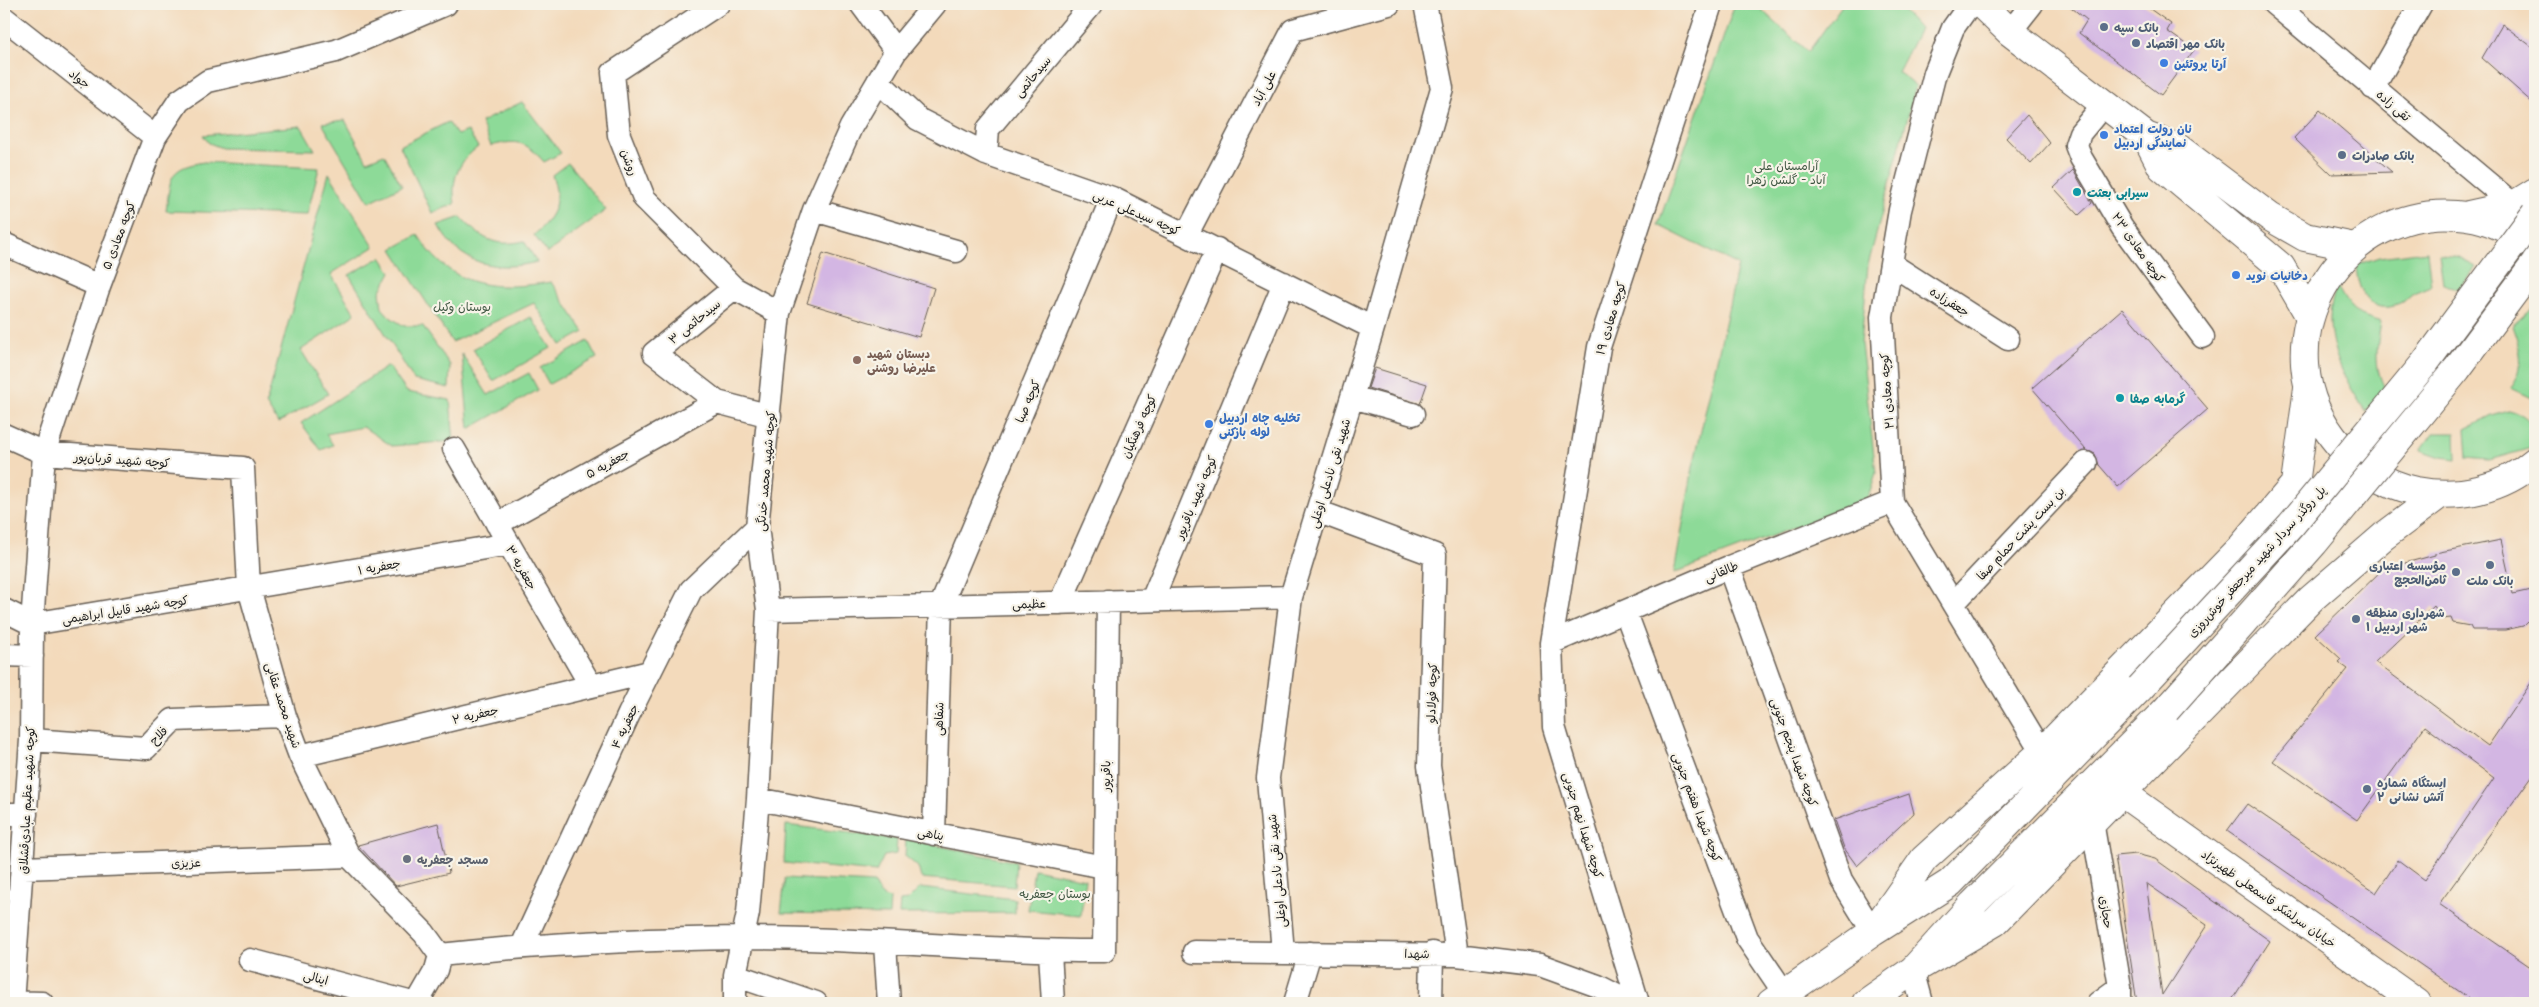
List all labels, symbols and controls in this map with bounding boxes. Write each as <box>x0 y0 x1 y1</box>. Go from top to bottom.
place label: بانک سپه <box>2114 19 2159 36</box>
marker: بانک سپه <box>2098 21 2110 33</box>
place label: بانک مهر اقتصاد <box>2146 35 2225 51</box>
marker: بانک مهر اقتصاد <box>2130 37 2142 49</box>
street label: سیدحاتمی <box>1010 52 1055 101</box>
place label: آرتا پروتئین <box>2174 55 2227 72</box>
marker: آرتا پروتئین <box>2158 57 2170 69</box>
street label: جواد <box>66 65 94 92</box>
street label: علی آباد <box>1247 67 1280 109</box>
street label: تقی زاده <box>2373 86 2415 125</box>
place label: نان رولت اعتماد نمایندگی اردبیل <box>2114 120 2192 151</box>
marker: نان رولت اعتماد نمایندگی اردبیل <box>2098 129 2110 141</box>
street label: روشن <box>617 146 642 178</box>
place label: بانک صادرات <box>2352 147 2414 163</box>
marker: بانک صادرات <box>2336 149 2348 161</box>
park label: آرامستان علی آباد - گلشن زهرا <box>1746 157 1827 188</box>
place label: سیرابی بعثت <box>2087 184 2149 201</box>
street label: کوچه سیدعلی عربی <box>1091 186 1183 239</box>
marker: سیرابی بعثت <box>2071 186 2083 198</box>
street label: کوچه معادی ۵ <box>98 198 138 272</box>
street label: کوچه معادی ۲۳ <box>2109 209 2169 285</box>
place label: دخانیات نوید <box>2246 267 2308 284</box>
marker: دخانیات نوید <box>2230 269 2242 281</box>
street label: کوچه معادی ۱۹ <box>1591 279 1629 357</box>
street label: جعفرزاده <box>1927 283 1973 320</box>
street label: سیدحاتمی ۳ <box>665 295 724 348</box>
park label: بوستان وکیل <box>433 298 491 315</box>
place label: دبستان شهید علیرضا روشنی <box>867 345 936 376</box>
street label: کوچه معادی ۲۱ <box>1875 352 1897 430</box>
marker: دبستان شهید علیرضا روشنی <box>851 354 863 366</box>
street label: کوچه صبا <box>1011 377 1044 425</box>
place label: گرمابه صفا <box>2130 390 2186 406</box>
street label: کوچه فرهنگیان <box>1117 391 1159 461</box>
marker: گرمابه صفا <box>2114 392 2126 404</box>
place label: تخلیه چاه اردبیل لوله بازکنی <box>1219 409 1301 440</box>
street label: کوچه شهید محمد خدنگی <box>752 410 779 532</box>
street label: شهید نقی نادعلی اوغلی <box>1305 416 1354 530</box>
marker: تخلیه چاه اردبیل لوله بازکنی <box>1203 418 1215 430</box>
street label: جعفریه ۵ <box>583 445 632 482</box>
street label: کوچه شهید قربان‌پور <box>72 448 171 471</box>
street label: کوچه شهید باقرپور <box>1170 453 1221 543</box>
street label: پل روگذر سردار شهید میرجعفر خوش‌روزی <box>2183 482 2329 641</box>
street label: بن بست پشت حمام صفا <box>1972 483 2069 585</box>
street label: جعفریه ۳ <box>502 542 541 593</box>
street label: جعفریه ۱ <box>356 554 402 579</box>
street label: طالقانی <box>1701 557 1741 586</box>
place label: مؤسسه اعتباری ثامن‌الحجج <box>2369 557 2448 588</box>
marker: بانک ملت <box>2484 559 2496 571</box>
marker: مؤسسه اعتباری ثامن‌الحجج <box>2450 566 2462 578</box>
place label: بانک ملت <box>2467 572 2513 588</box>
street label: کوچه شهید قابیل ابراهیمی <box>61 591 189 628</box>
street label: عظیمی <box>1012 595 1046 612</box>
place label: شهرداری منطقه ۱ شهر اردبیل <box>2366 604 2445 634</box>
marker: شهرداری منطقه ۱ شهر اردبیل <box>2350 613 2362 625</box>
street label: شهید محمد عقابی <box>262 660 305 750</box>
street label: کوچه فولادلو <box>1422 662 1440 725</box>
street label: کوچه شهدا پنجم جنوبی <box>1766 695 1822 809</box>
street label: جعفریه ۲ <box>450 701 500 728</box>
street label: جعفریه ۴ <box>607 701 642 751</box>
street label: شفاهی <box>929 702 948 736</box>
street label: فلاح <box>145 722 172 749</box>
street label: کوچه شهید عظیم عبادی‌قشلاق <box>14 726 40 874</box>
street label: کوچه شهدا هفتم جنوبی <box>1668 750 1726 865</box>
street label: باقرپور <box>1097 760 1114 793</box>
street label: کوچه شهدا نهم جنوبی <box>1558 770 1608 881</box>
place label: ایستگاه شماره ۲ آتش نشانی <box>2377 774 2446 805</box>
marker: ایستگاه شماره ۲ آتش نشانی <box>2361 783 2373 795</box>
street label: شهید نقی نادعلی اوغلی <box>1263 814 1290 928</box>
street label: پناهی <box>916 823 945 844</box>
street label: خیابان سرلشکر قاسمعلی ظهیرنژاد <box>2198 845 2339 952</box>
place label: مسجد جعفریه <box>417 851 489 867</box>
street label: عزیزی <box>171 853 201 871</box>
marker: مسجد جعفریه <box>401 853 413 865</box>
park label: بوستان جعفریه <box>1019 885 1091 902</box>
street label: حجازی <box>2096 894 2117 930</box>
street label: شهدا <box>1404 945 1430 961</box>
street label: اینالی <box>302 966 330 989</box>

